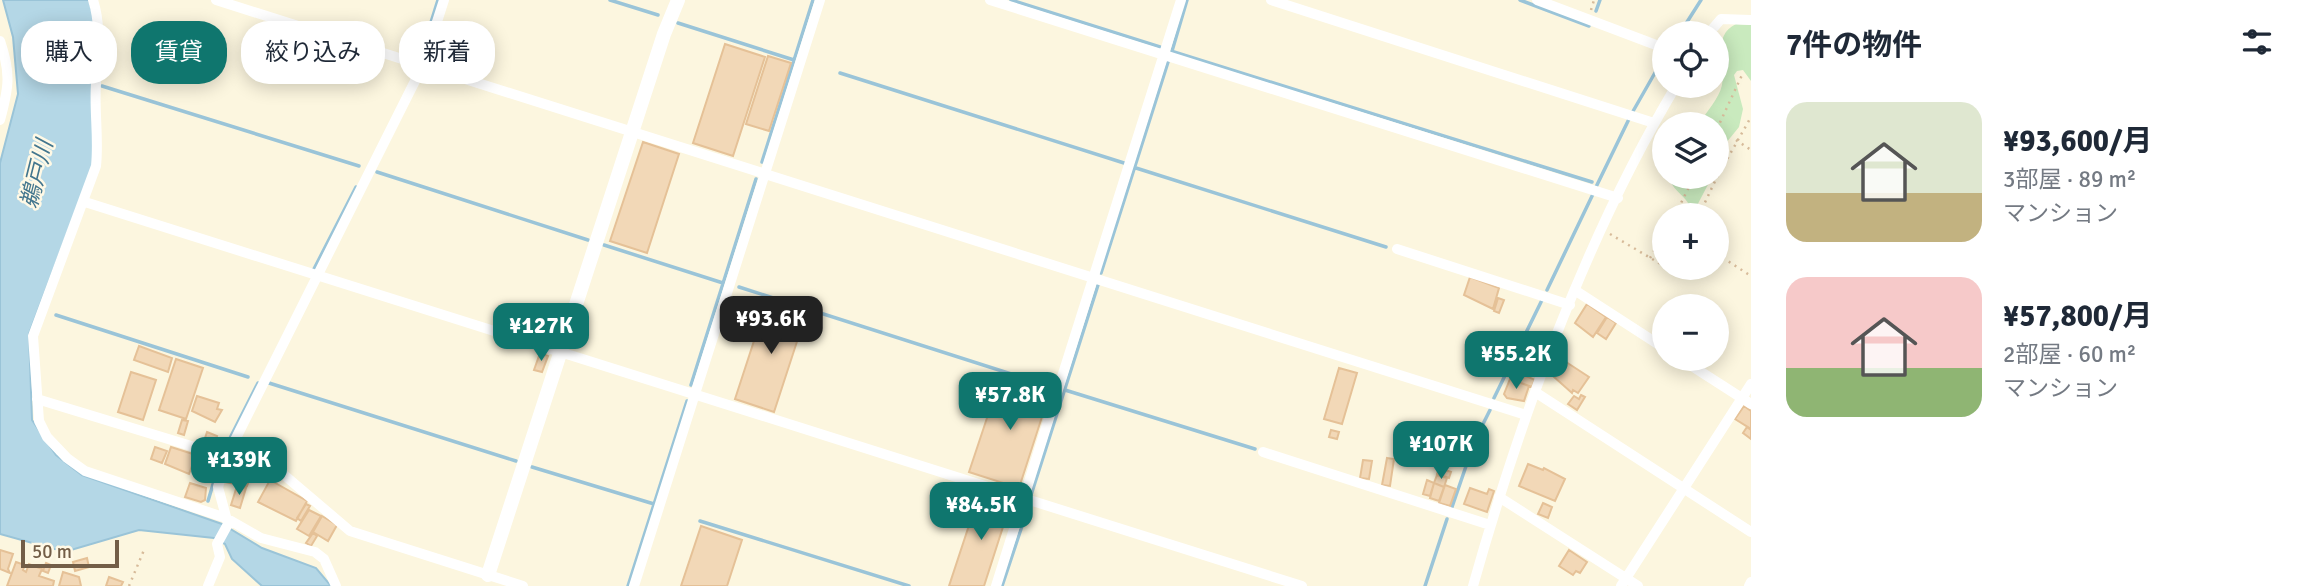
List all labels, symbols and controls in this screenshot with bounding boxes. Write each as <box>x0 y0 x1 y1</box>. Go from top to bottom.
chip: 購入 <box>21 21 117 84</box>
chip: 賃貸 <box>131 21 227 84</box>
chip: 絞り込み <box>241 21 385 84</box>
chip: 新着 <box>399 21 495 84</box>
map controls <box>1652 21 1729 371</box>
button: locate <box>1652 21 1729 98</box>
icon: filters <box>2238 23 2276 61</box>
text: 7件の物件 <box>1786 27 1922 64</box>
button: layers <box>1652 112 1729 189</box>
text: ¥93,600/月 <box>2003 123 2153 160</box>
icon: home <box>1842 130 1926 214</box>
water label: 鵜戸川 <box>15 134 60 211</box>
text: 3部屋 · 89 m² <box>2003 165 2136 194</box>
text: マンション <box>2003 199 2118 228</box>
button: + <box>1652 203 1729 280</box>
button: − <box>1652 294 1729 371</box>
pin: ¥93.6K <box>714 296 828 356</box>
text: ¥57,800/月 <box>2003 298 2153 335</box>
pin: ¥127K <box>492 304 590 363</box>
text: ¥93.6K <box>736 304 806 333</box>
icon: home <box>1842 305 1926 389</box>
text: ¥127K <box>509 311 573 340</box>
pin: ¥55.2K <box>1459 332 1573 391</box>
text: ¥55.2K <box>1481 339 1551 368</box>
text: 2部屋 · 60 m² <box>2003 340 2136 369</box>
pin: ¥57.8K <box>953 372 1067 432</box>
text: マンション <box>2003 374 2118 403</box>
text: ¥57.8K <box>975 380 1045 409</box>
pin: ¥107K <box>1392 421 1490 481</box>
text: ¥107K <box>1409 429 1473 458</box>
pin: ¥139K <box>190 438 288 497</box>
text: ¥139K <box>207 445 271 474</box>
pin: ¥84.5K <box>924 482 1038 542</box>
text: ¥84.5K <box>946 490 1016 519</box>
scale bar <box>21 537 119 569</box>
text: 50 m <box>32 540 72 564</box>

